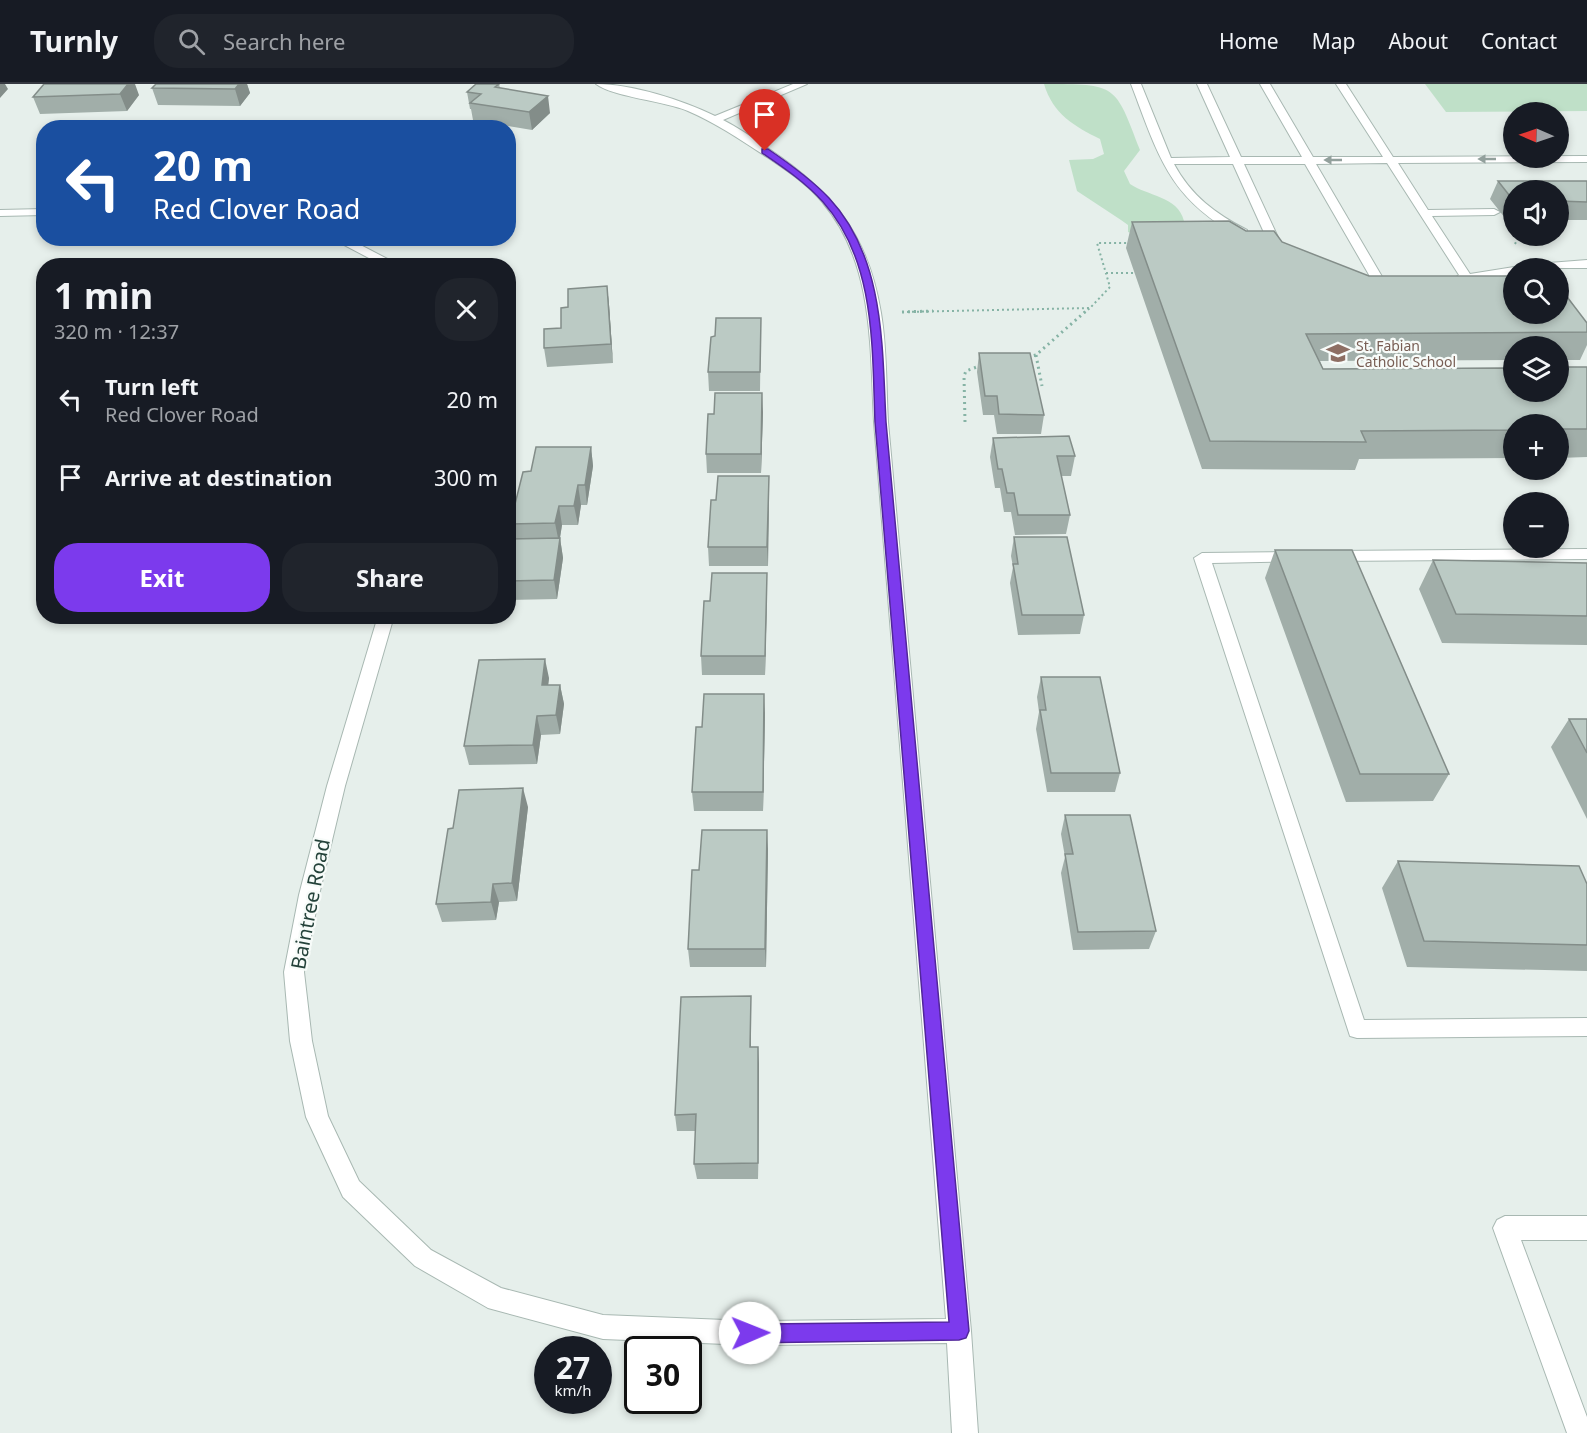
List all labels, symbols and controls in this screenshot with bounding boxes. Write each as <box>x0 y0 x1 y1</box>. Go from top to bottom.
search box <box>154 14 574 68</box>
text: Turnly <box>30 22 118 60</box>
icon: search <box>175 25 208 58</box>
text: Search here <box>223 26 345 56</box>
text: Home <box>1219 27 1279 55</box>
text: Map <box>1312 27 1355 55</box>
text: About <box>1388 27 1448 55</box>
text: Contact <box>1481 27 1557 55</box>
pin <box>739 89 790 151</box>
icon: arrive <box>748 98 781 131</box>
north arrow <box>1503 102 1569 168</box>
map controls <box>1503 102 1569 558</box>
text: 20 m <box>153 136 253 193</box>
icon: left <box>54 144 132 222</box>
one-way arrow <box>1477 154 1496 164</box>
one-way arrow <box>1324 155 1343 165</box>
button: sound <box>1503 180 1569 246</box>
text: Red Clover Road <box>153 190 360 227</box>
button: search <box>1503 258 1569 324</box>
text: 1 min <box>54 271 153 320</box>
button: close <box>435 278 498 341</box>
text: 320 m · 12:37 <box>54 318 179 345</box>
place label: St. Fabian Catholic School <box>1356 336 1456 371</box>
button: layers <box>1503 336 1569 402</box>
school or university icon: St. Fabian Catholic School <box>1325 340 1351 366</box>
text: Turn left <box>105 371 199 401</box>
icon: left <box>54 383 87 416</box>
text: 20 m <box>447 384 498 414</box>
text: Red Clover Road <box>105 401 259 428</box>
button: + <box>1503 414 1569 480</box>
icon: arrive <box>54 461 87 494</box>
text: Arrive at destination <box>105 462 332 492</box>
text: 300 m <box>434 462 498 492</box>
button: − <box>1503 492 1569 558</box>
button: Exit <box>54 543 270 612</box>
button: Share <box>282 543 498 612</box>
street label: Baintree Road <box>284 836 336 972</box>
position arrow <box>718 1301 782 1365</box>
speed limit sign: 30 <box>624 1336 702 1414</box>
text: 27 <box>556 1347 590 1388</box>
text: km/h <box>555 1380 591 1400</box>

